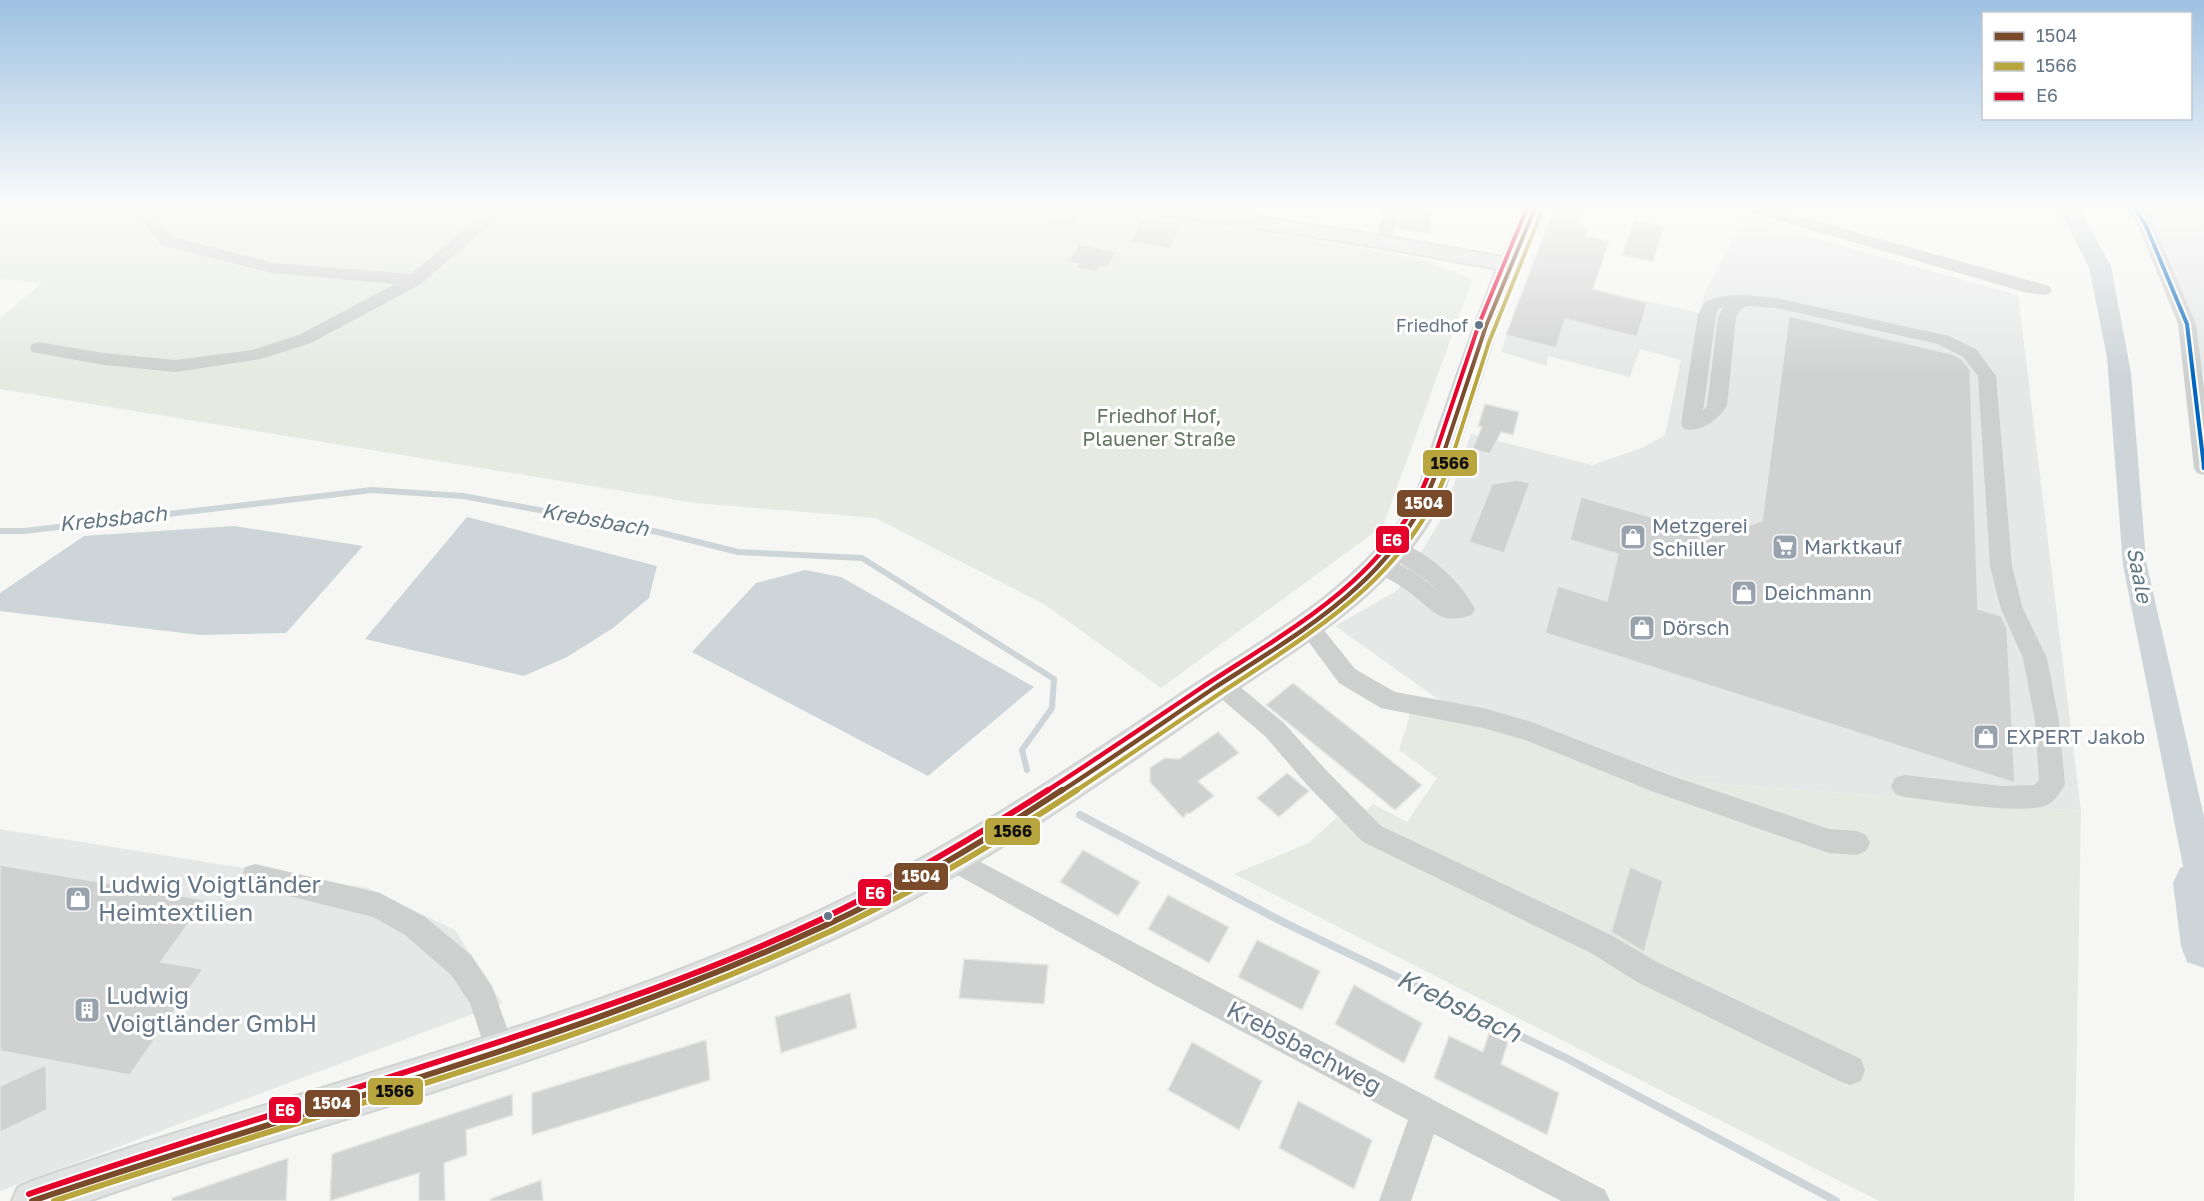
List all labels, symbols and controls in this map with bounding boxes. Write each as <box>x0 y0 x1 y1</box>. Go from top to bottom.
legend <box>1982 12 2192 120</box>
text: 1504 <box>2036 24 2077 46</box>
text: 1566 <box>2036 54 2077 76</box>
text: E6 <box>2036 84 2058 106</box>
place label: Friedhof <box>1396 314 1468 336</box>
marker: Friedhof <box>1473 319 1485 331</box>
park label: Friedhof Hof, Plauener Straße <box>1082 403 1236 450</box>
line badge: 1566 <box>1422 449 1478 477</box>
text: 1566 <box>1431 453 1469 473</box>
line badge: 1504 <box>1396 489 1453 518</box>
text: 1504 <box>1405 493 1443 513</box>
water label: Krebsbach <box>540 497 652 541</box>
water label: Krebsbach <box>58 499 169 537</box>
place label: Metzgerei Schiller <box>1652 513 1748 560</box>
shop icon: Metzgerei Schiller <box>1618 522 1648 552</box>
line badge: E6 <box>1375 525 1410 554</box>
text: E6 <box>1382 530 1402 550</box>
supermarket icon: Marktkauf <box>1770 532 1800 562</box>
place label: Marktkauf <box>1804 534 1902 558</box>
water label: Saale <box>2122 545 2158 606</box>
shop icon: Deichmann <box>1729 578 1759 608</box>
place label: Deichmann <box>1764 580 1872 604</box>
shop icon: Dörsch <box>1627 613 1657 643</box>
place label: Dörsch <box>1662 615 1730 639</box>
shop icon: EXPERT Jakob <box>1971 722 2001 752</box>
place label: EXPERT Jakob <box>2006 724 2145 748</box>
line badge: 1566 <box>984 817 1041 846</box>
text: 1566 <box>994 821 1032 841</box>
line badge: 1504 <box>893 862 949 891</box>
text: 1504 <box>902 866 940 886</box>
place label: Ludwig Voigtländer Heimtextilien <box>98 869 321 926</box>
line badge: E6 <box>857 878 892 907</box>
text: E6 <box>865 883 885 903</box>
shop icon: Ludwig Voigtländer Heimtextilien <box>63 884 93 914</box>
unlabelled marker <box>822 910 834 922</box>
water label: Krebsbach <box>1392 962 1527 1049</box>
place label: Ludwig Voigtländer GmbH <box>106 980 317 1037</box>
street label: Krebsbachweg <box>1222 994 1387 1100</box>
building icon: Ludwig Voigtländer GmbH <box>72 995 102 1025</box>
line badge: 1566 <box>367 1077 424 1106</box>
text: 1566 <box>376 1081 414 1101</box>
line badge: 1504 <box>304 1089 361 1118</box>
text: 1504 <box>313 1093 351 1113</box>
line badge: E6 <box>268 1096 302 1124</box>
text: E6 <box>275 1100 295 1120</box>

